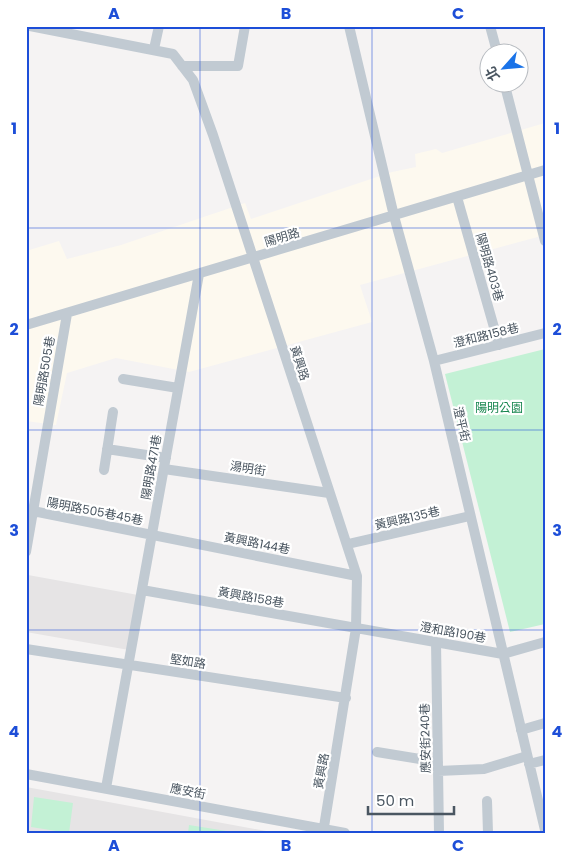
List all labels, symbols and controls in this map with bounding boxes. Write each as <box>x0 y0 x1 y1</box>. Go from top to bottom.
text: A <box>108 2 120 25</box>
text: B <box>281 2 291 25</box>
text: C <box>452 2 464 25</box>
north arrow <box>478 42 528 92</box>
text: 北 <box>480 63 505 85</box>
text: 1 <box>11 117 17 140</box>
text: 1 <box>554 117 560 140</box>
street label: 陽明路 <box>262 224 302 250</box>
street label: 陽明路403巷 <box>472 231 508 303</box>
text: 2 <box>9 318 19 341</box>
text: 2 <box>552 318 562 341</box>
street label: 澄和路158巷 <box>451 319 521 351</box>
street label: 陽明路505巷 <box>29 335 59 407</box>
street label: 黃興路 <box>286 343 314 383</box>
park label: 陽明公園 <box>475 399 523 416</box>
street label: 澄平街 <box>450 405 474 443</box>
street label: 陽明路471巷 <box>137 433 165 501</box>
street label: 湯明街 <box>229 457 267 479</box>
street label: 陽明路505巷45巷 <box>45 493 145 529</box>
street label: 黃興路135巷 <box>373 502 441 534</box>
text: 3 <box>9 519 19 542</box>
text: 3 <box>552 519 562 542</box>
street label: 黃興路144巷 <box>223 528 291 558</box>
street label: 黃興路158巷 <box>217 583 285 611</box>
street label: 澄和路190巷 <box>419 618 487 646</box>
street label: 堅如路 <box>169 650 207 672</box>
street label: 應安街240巷 <box>416 703 434 773</box>
text: 4 <box>9 720 20 743</box>
text: 4 <box>552 720 563 743</box>
street label: 黃興路 <box>310 752 332 790</box>
street label: 應安街 <box>169 779 207 803</box>
scale bar <box>368 784 455 816</box>
text: 50 m <box>376 790 414 811</box>
text: A <box>108 834 120 857</box>
text: B <box>281 834 291 857</box>
text: C <box>452 834 464 857</box>

